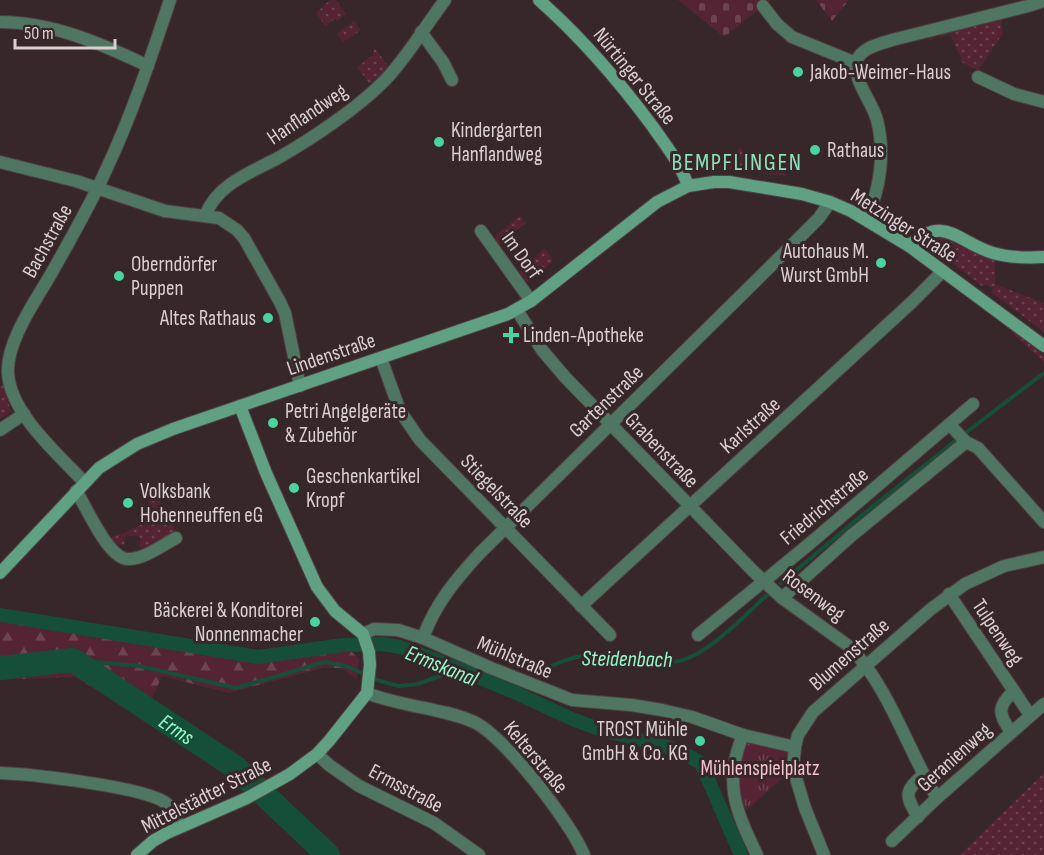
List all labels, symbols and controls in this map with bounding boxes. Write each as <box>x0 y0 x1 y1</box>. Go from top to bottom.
scale bar <box>15 12 116 50</box>
text: 50 m <box>24 23 54 44</box>
street label: Nürtinger Straße <box>588 23 681 130</box>
place label: Jakob-Weimer-Haus <box>809 60 951 85</box>
marker: Jakob-Weimer-Haus <box>791 65 805 79</box>
street label: Hanflandweg <box>262 79 352 150</box>
place label: Kindergarten Hanflandweg <box>451 118 542 167</box>
marker: Kindergarten Hanflandweg <box>432 135 446 149</box>
place label: Rathaus <box>827 138 884 163</box>
marker: Rathaus <box>808 143 822 157</box>
district label: BEMPFLINGEN <box>671 148 803 177</box>
street label: Metzinger Straße <box>846 183 961 268</box>
street label: Bachstraße <box>17 200 78 282</box>
street label: Im Dorf <box>496 227 548 285</box>
place label: Autohaus M. Wurst GmbH <box>780 239 869 288</box>
place label: Oberndörfer Puppen <box>131 252 217 301</box>
marker: Autohaus M. Wurst GmbH <box>874 256 888 270</box>
marker: Oberndörfer Puppen <box>112 269 126 283</box>
place label: Altes Rathaus <box>159 306 256 331</box>
marker: Altes Rathaus <box>261 311 275 325</box>
place label: Linden-Apotheke <box>523 323 644 348</box>
street label: Lindenstraße <box>284 328 379 381</box>
marker: Linden-Apotheke <box>504 328 518 342</box>
street label: Gartenstraße <box>564 360 649 443</box>
street label: Karlstraße <box>715 392 786 459</box>
place label: Petri Angelgeräte & Zubehör <box>285 399 406 448</box>
street label: Grabenstraße <box>620 407 704 493</box>
marker: Petri Angelgeräte & Zubehör <box>266 416 280 430</box>
street label: Stiegelstraße <box>455 449 538 534</box>
street label: Friedrichstraße <box>775 462 873 550</box>
place label: Geschenkartikel Kropf <box>306 464 420 513</box>
place label: Volksbank Hohenneuffen eG <box>140 479 263 528</box>
marker: Geschenkartikel Kropf <box>287 481 301 495</box>
marker: Volksbank Hohenneuffen eG <box>121 496 135 510</box>
street label: Rosenweg <box>778 564 850 627</box>
street label: Tulpenweg <box>966 594 1029 670</box>
place label: Bäckerei & Konditorei Nonnenmacher <box>153 598 303 647</box>
street label: Blumenstraße <box>804 613 894 696</box>
marker: Bäckerei & Konditorei Nonnenmacher <box>308 615 322 629</box>
street label: Mühlstraße <box>473 630 556 684</box>
water label: Ermskanal <box>401 640 482 693</box>
water label: Steidenbach <box>581 645 673 674</box>
water label: Erms <box>153 709 199 751</box>
street label: Kelterstraße <box>498 716 573 799</box>
place label: TROST Mühle GmbH & Co. KG <box>582 717 688 766</box>
street label: Geranienweg <box>912 717 997 797</box>
marker: TROST Mühle GmbH & Co. KG <box>693 734 707 748</box>
street label: Mittelstädter Straße <box>137 752 275 839</box>
park label: Mühlenspielplatz <box>701 756 820 781</box>
street label: Ermsstraße <box>364 759 447 818</box>

